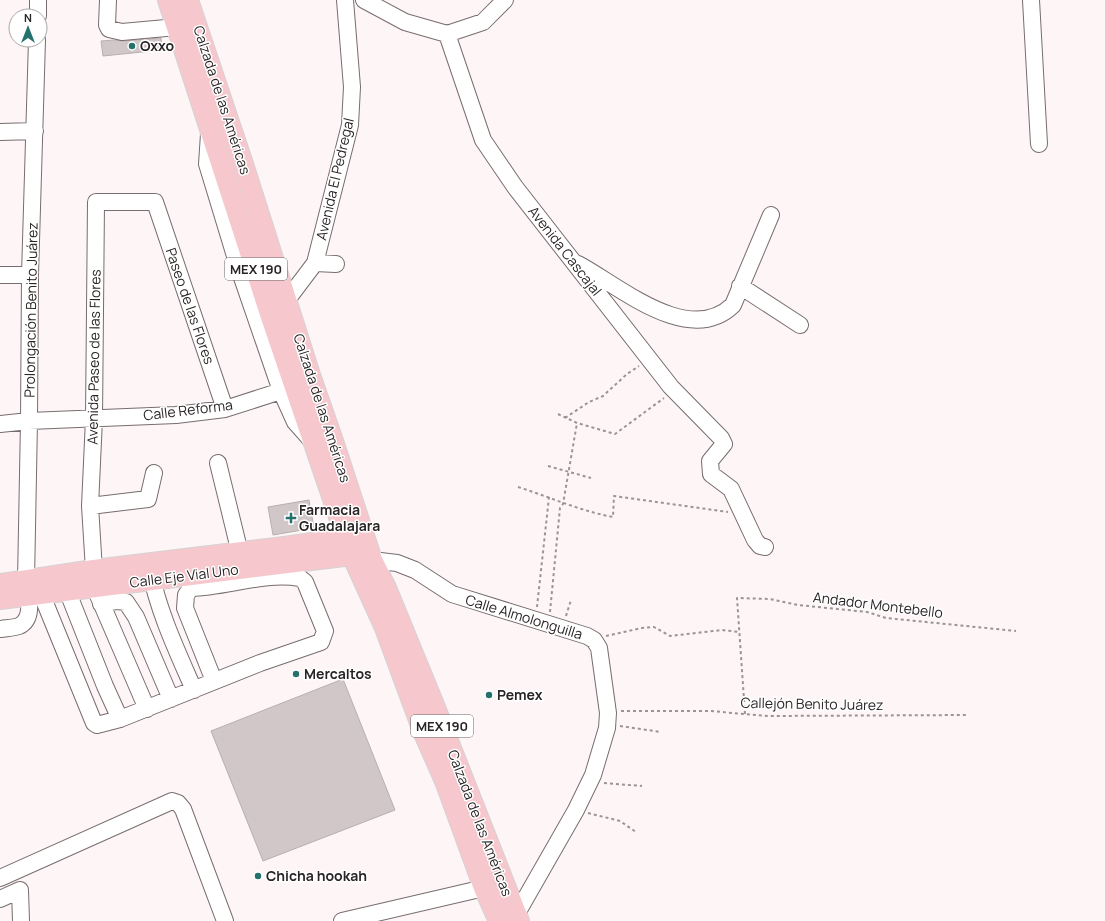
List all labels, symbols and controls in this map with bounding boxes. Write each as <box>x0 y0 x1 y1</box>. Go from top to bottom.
north arrow <box>8 8 48 48</box>
text: N <box>24 10 32 25</box>
street label: Calzada de las Américas <box>189 23 255 177</box>
place label: Oxxo <box>140 36 174 55</box>
marker: Oxxo <box>127 41 137 51</box>
street label: Avenida El Pedregal <box>311 116 358 242</box>
street label: Avenida Cascajal <box>524 202 606 299</box>
street label: Prolongación Benito Juárez <box>19 222 42 398</box>
street label: Paseo de las Flores <box>162 245 219 367</box>
road number: MEX 190 <box>225 258 287 280</box>
street label: Avenida Paseo de las Flores <box>82 269 105 445</box>
street label: Calzada de las Américas <box>289 331 355 485</box>
street label: Calle Reforma <box>142 395 234 424</box>
place label: Farmacia Guadalajara <box>299 500 380 535</box>
marker: Farmacia Guadalajara <box>286 513 296 523</box>
street label: Calle Eje Vial Uno <box>128 559 239 592</box>
street label: Andador Montebello <box>812 587 944 622</box>
street label: Calle Almolonguilla <box>463 590 585 643</box>
place label: Mercaltos <box>304 664 372 683</box>
marker: Mercaltos <box>291 669 301 679</box>
place label: Pemex <box>497 685 543 704</box>
marker: Pemex <box>484 690 494 700</box>
street label: Callejón Benito Juárez <box>740 693 884 714</box>
road number: MEX 190 <box>411 715 473 737</box>
street label: Calzada de las Américas <box>444 747 517 899</box>
place label: Chicha hookah <box>266 866 367 885</box>
marker: Chicha hookah <box>253 871 263 881</box>

